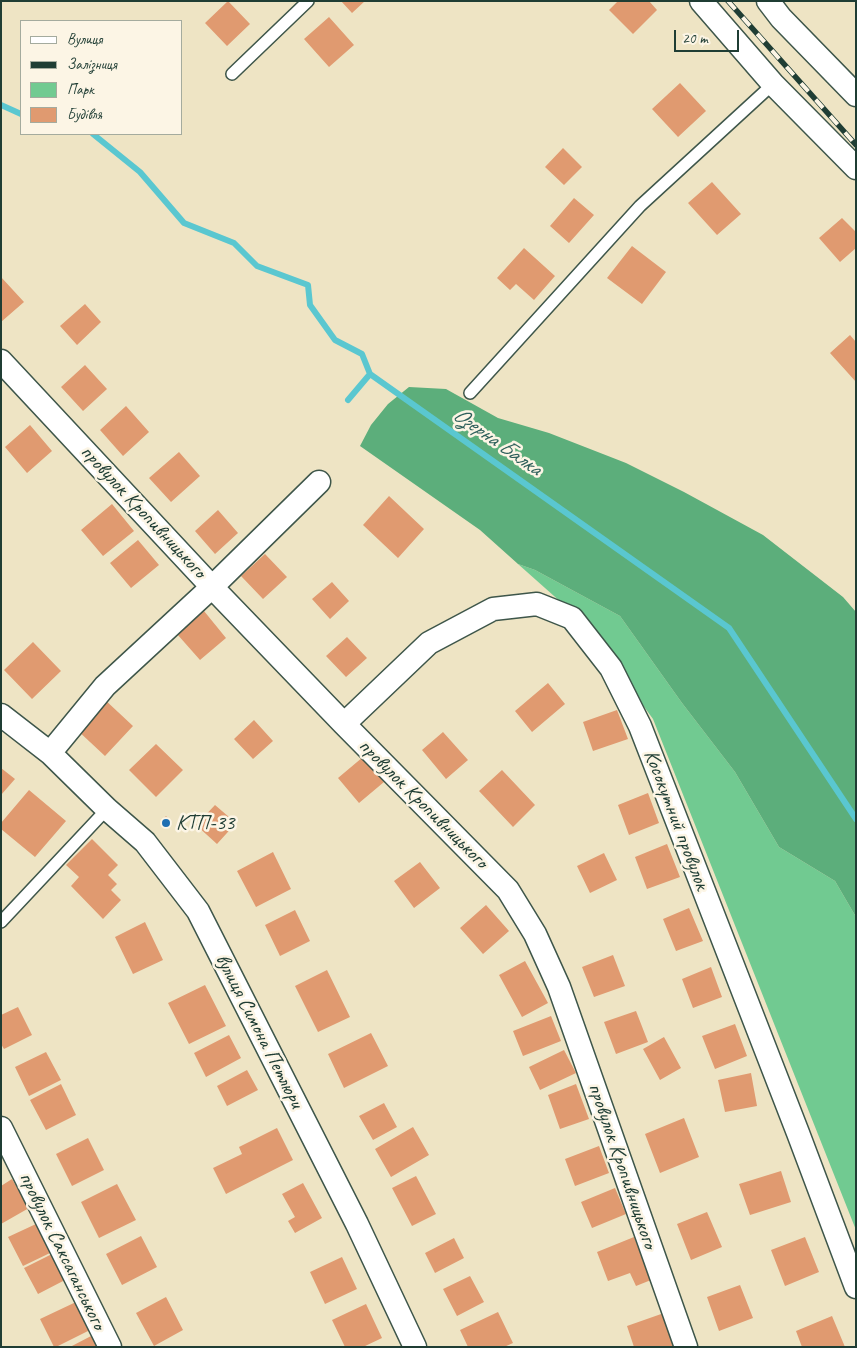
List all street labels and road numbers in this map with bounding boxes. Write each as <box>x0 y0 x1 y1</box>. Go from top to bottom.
street label: провулок Кропивницького <box>75 440 211 584</box>
street label: провулок Кропивницького <box>353 734 493 874</box>
street label: Косокутний провулок <box>638 746 714 894</box>
street label: вулиця Симона Петлюри <box>209 950 309 1112</box>
street label: провулок Кропивницького <box>582 1080 662 1252</box>
street label: провулок Саксаганського <box>13 1168 111 1334</box>

